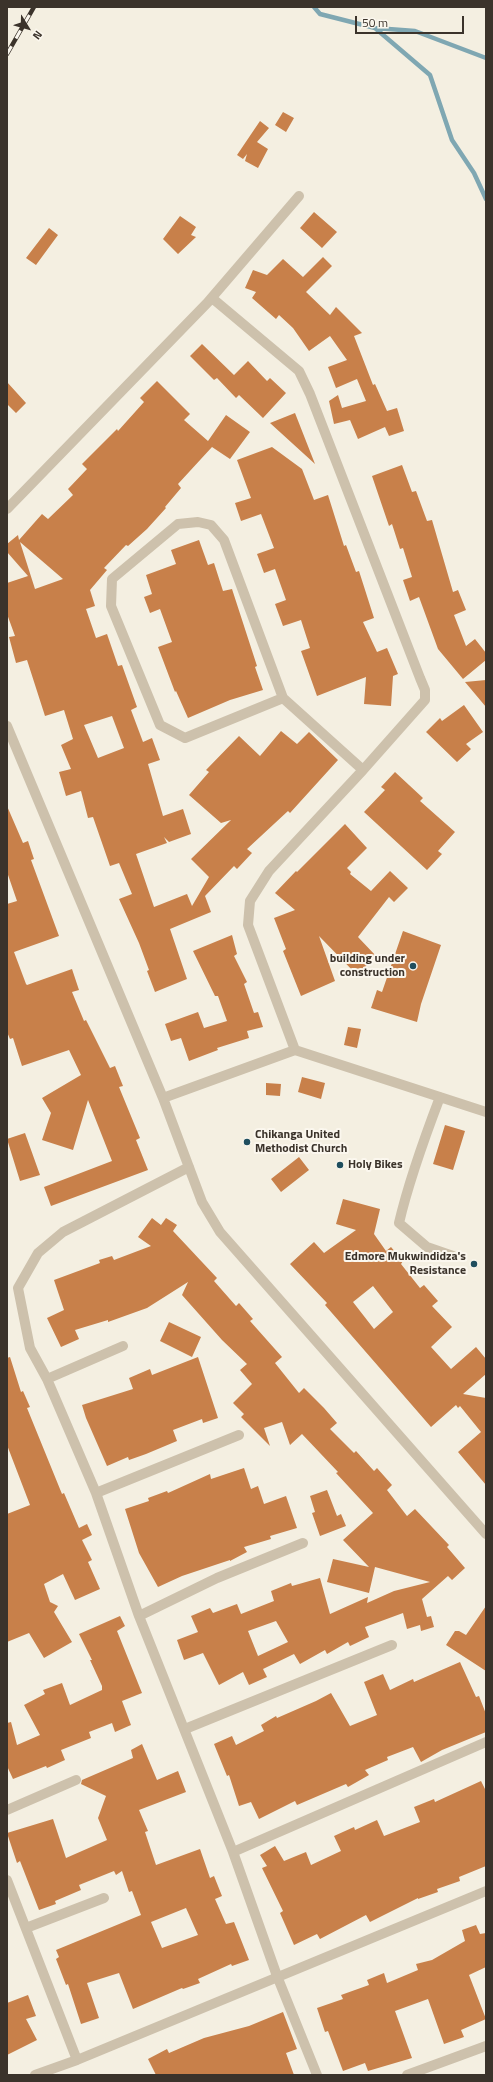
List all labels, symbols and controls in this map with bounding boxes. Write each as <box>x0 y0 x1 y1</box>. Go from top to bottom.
north arrow <box>8 8 48 48</box>
scale bar <box>357 8 466 34</box>
text: 50 m <box>362 13 388 32</box>
text: N <box>29 27 46 43</box>
place label: building under construction <box>330 952 405 980</box>
marker: building under construction <box>408 961 418 971</box>
place label: Chikanga United Methodist Church <box>255 1128 347 1156</box>
marker: Chikanga United Methodist Church <box>242 1137 252 1147</box>
place label: Holy Bikes <box>348 1158 403 1172</box>
marker: Holy Bikes <box>335 1160 345 1170</box>
place label: Edmore Mukwindidza's Resistance <box>345 1250 466 1278</box>
marker: Edmore Mukwindidza's Resistance <box>469 1259 479 1269</box>

